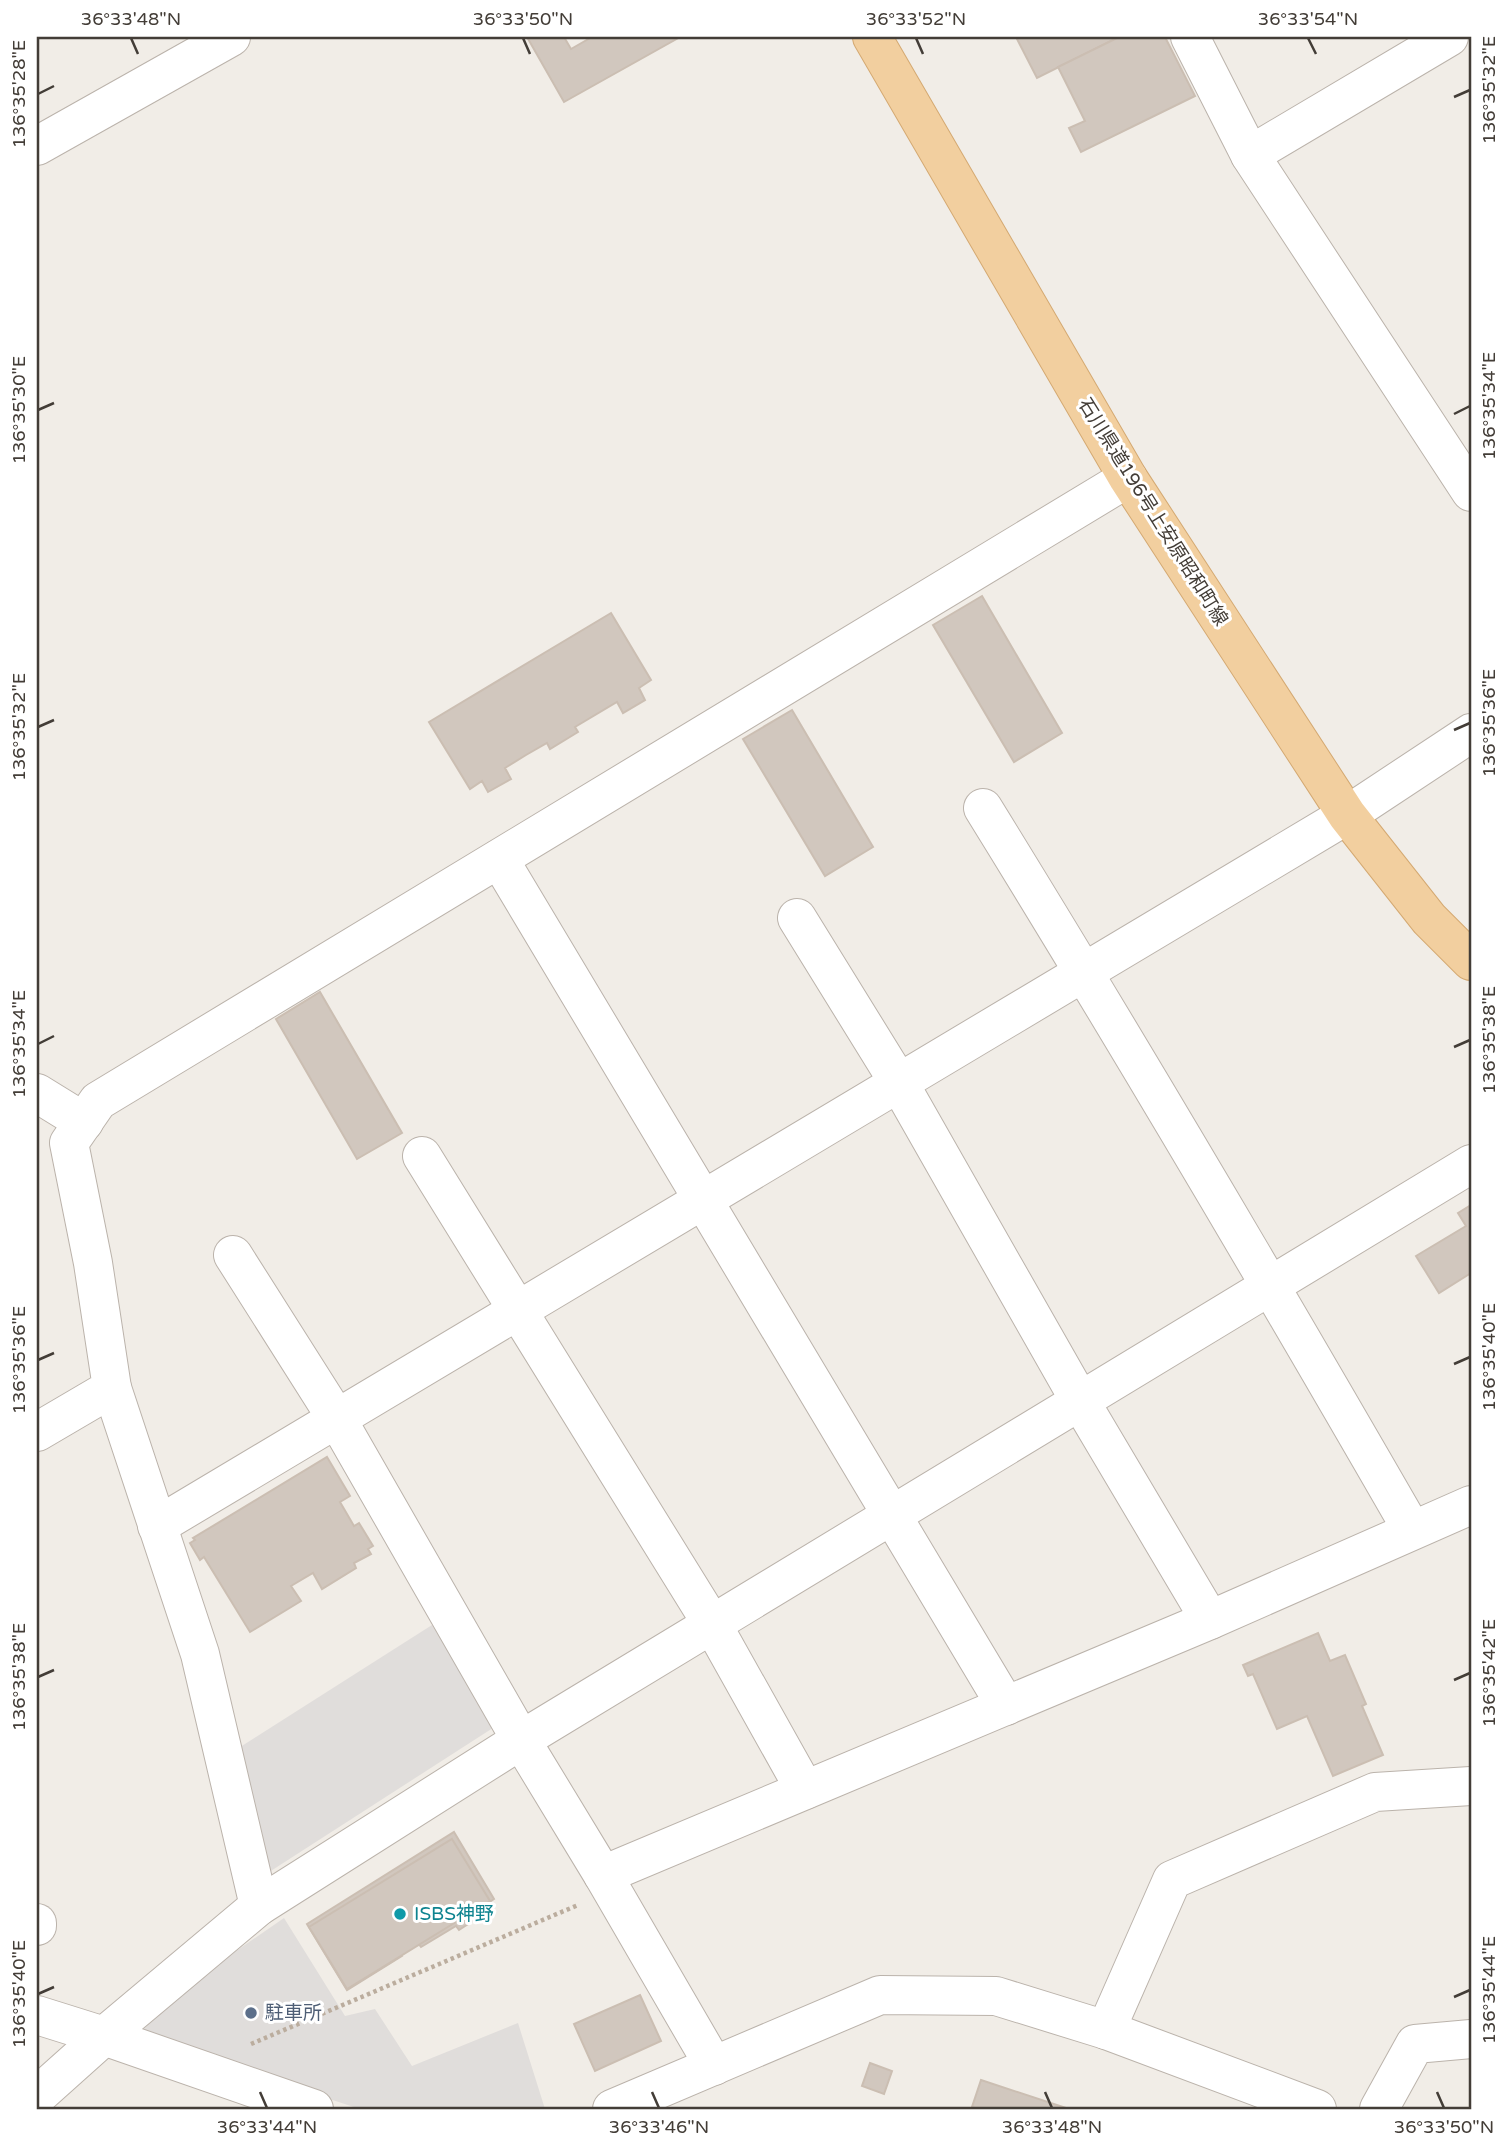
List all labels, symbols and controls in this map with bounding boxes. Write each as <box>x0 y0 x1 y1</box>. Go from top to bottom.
text: 36°33'48"N <box>81 8 181 30</box>
text: 36°33'50"N <box>473 8 573 30</box>
text: 36°33'52"N <box>866 8 966 30</box>
text: 36°33'54"N <box>1258 8 1358 30</box>
text: 136°35'32"E <box>1478 36 1500 144</box>
text: 136°35'28"E <box>8 40 30 148</box>
text: 136°35'34"E <box>1478 352 1500 460</box>
text: 136°35'30"E <box>8 356 30 464</box>
street label: 石川県道196号上安原昭和町線 <box>1074 394 1232 630</box>
text: 136°35'36"E <box>1478 669 1500 777</box>
text: 136°35'32"E <box>8 673 30 781</box>
text: 136°35'38"E <box>1478 986 1500 1094</box>
text: 136°35'34"E <box>8 990 30 1098</box>
text: 136°35'40"E <box>1478 1303 1500 1411</box>
text: 136°35'36"E <box>8 1306 30 1414</box>
text: 136°35'42"E <box>1478 1619 1500 1727</box>
text: 136°35'38"E <box>8 1623 30 1731</box>
place label: ISBS神野 <box>414 1903 494 1925</box>
marker: ISBS神野 <box>392 1906 408 1922</box>
text: 136°35'44"E <box>1478 1936 1500 2044</box>
text: 136°35'40"E <box>8 1940 30 2048</box>
place label: 駐車所 <box>265 2002 322 2024</box>
marker: 駐車所 <box>243 2005 259 2021</box>
text: 36°33'44"N <box>217 2116 317 2138</box>
text: 36°33'46"N <box>609 2116 709 2138</box>
text: 36°33'48"N <box>1002 2116 1102 2138</box>
text: 36°33'50"N <box>1394 2116 1494 2138</box>

